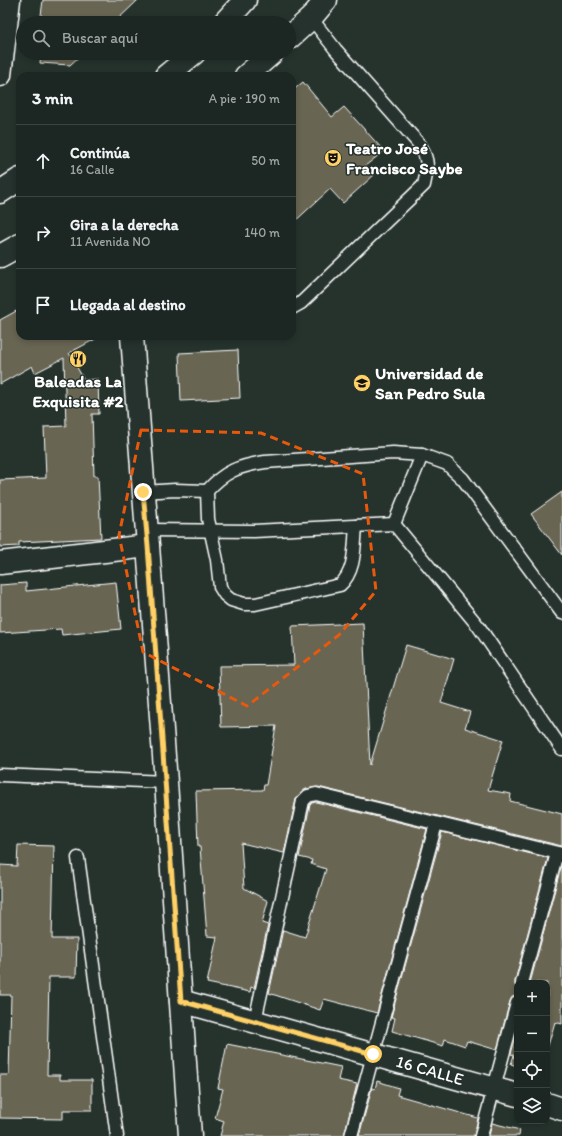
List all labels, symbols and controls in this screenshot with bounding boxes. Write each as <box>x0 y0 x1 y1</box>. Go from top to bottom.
search box <box>16 16 296 60</box>
icon: search <box>30 27 52 49</box>
text: Buscar aquí <box>62 29 138 47</box>
text: 3 min <box>32 88 73 108</box>
text: A pie · 190 m <box>209 91 280 106</box>
place label: Teatro José Francisco Saybe <box>345 138 463 179</box>
text: Continúa <box>70 144 130 162</box>
theatre icon: Teatro José Francisco Saybe <box>323 148 343 168</box>
icon: ahead <box>32 150 54 172</box>
text: 50 m <box>251 153 280 168</box>
text: 16 Calle <box>70 162 115 177</box>
text: Gira a la derecha <box>70 216 179 234</box>
icon: right <box>32 222 54 244</box>
text: 140 m <box>244 225 280 240</box>
text: 11 Avenida NO <box>70 234 151 249</box>
icon: arrive <box>32 294 54 316</box>
text: Llegada al destino <box>70 296 186 314</box>
restaurant icon: Baleadas La Exquisita #2 <box>68 349 88 369</box>
place label: Universidad de San Pedro Sula <box>375 363 486 403</box>
place label: Baleadas La Exquisita #2 <box>32 371 124 412</box>
school or university icon: Universidad de San Pedro Sula <box>352 373 372 393</box>
route end <box>134 483 152 501</box>
map controls <box>514 980 550 1124</box>
button: + <box>514 980 550 1016</box>
button: − <box>514 1016 550 1052</box>
route start <box>364 1045 382 1063</box>
street label: 16 CALLE <box>394 1051 466 1089</box>
button: locate <box>514 1052 550 1088</box>
button: layers <box>514 1088 550 1124</box>

